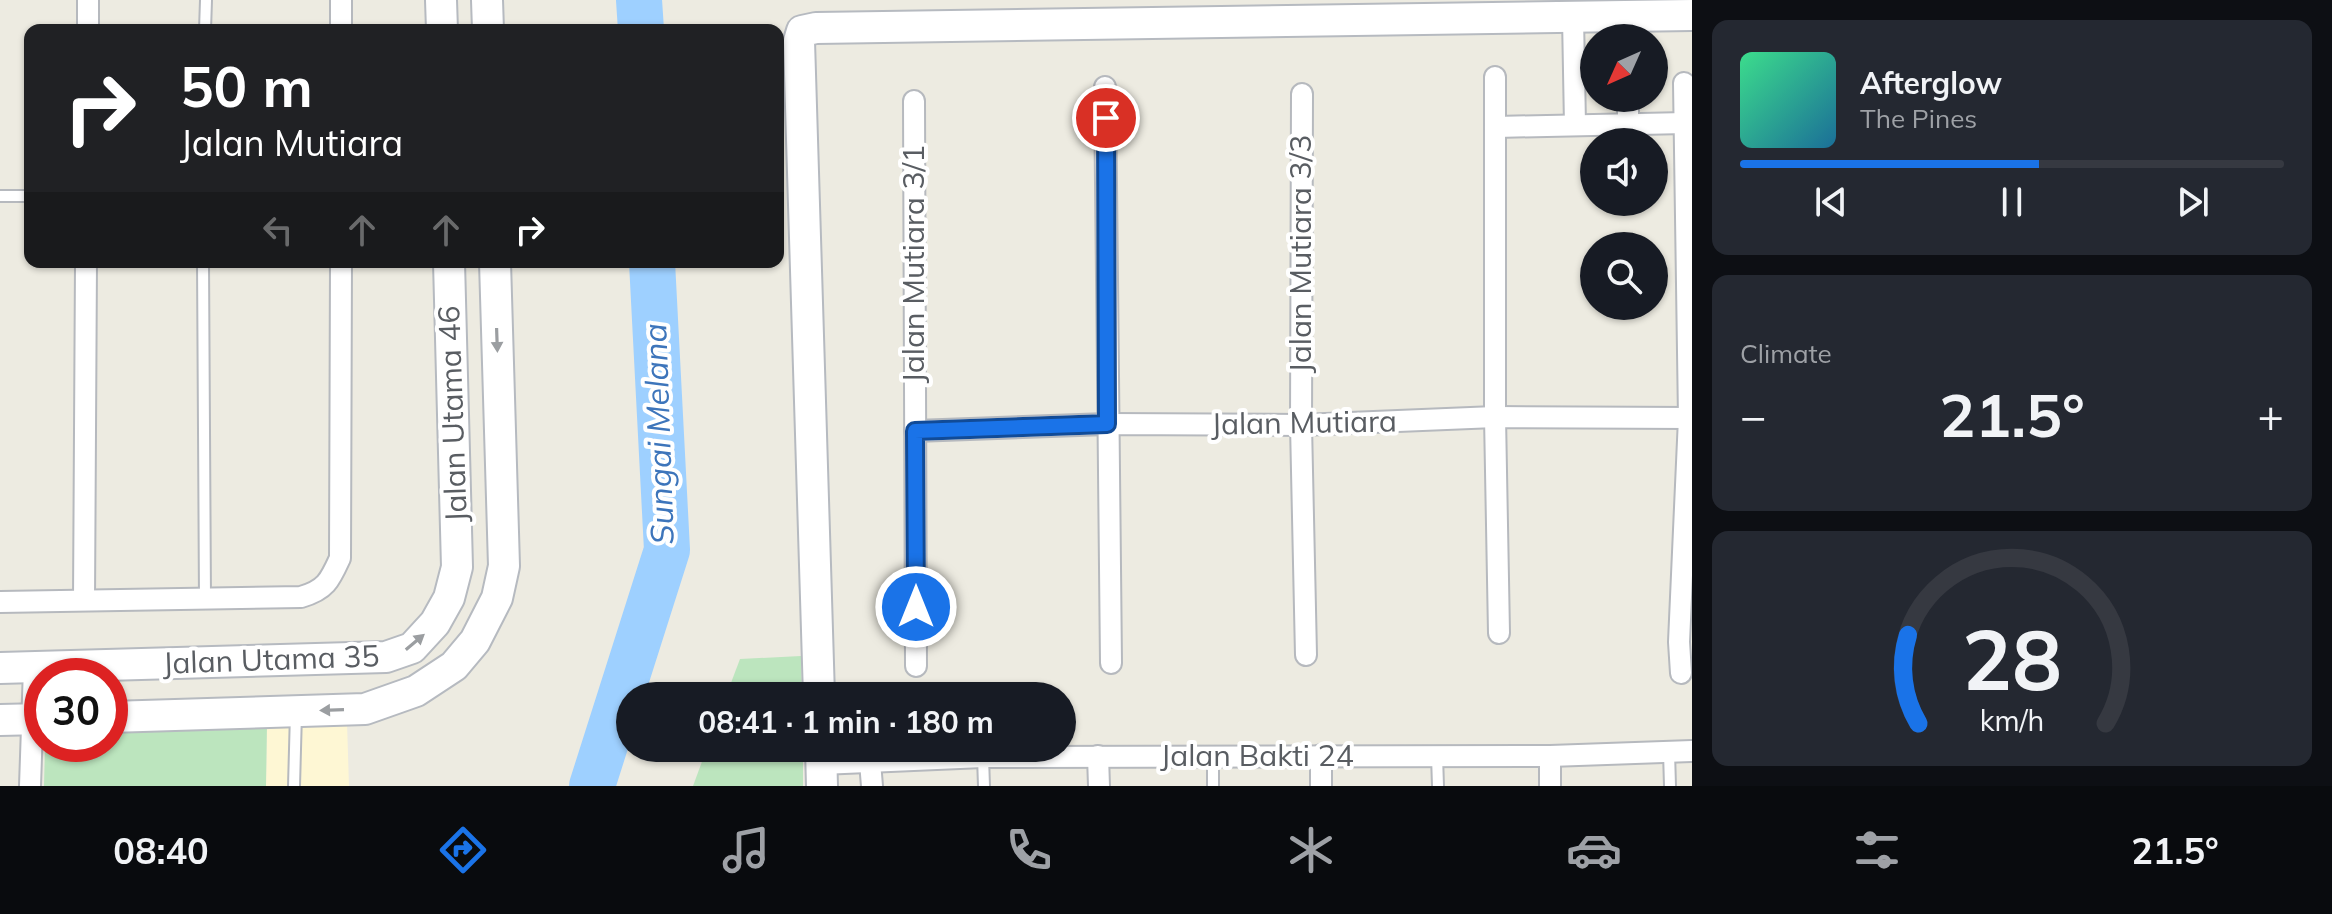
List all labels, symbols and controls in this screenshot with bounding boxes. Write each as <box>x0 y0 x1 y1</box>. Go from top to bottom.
north arrow <box>1580 24 1668 112</box>
map controls <box>1580 24 1668 320</box>
text: 50 m <box>180 51 313 121</box>
icon: right <box>48 56 152 160</box>
text: Afterglow <box>1860 64 2002 102</box>
pin <box>1072 84 1140 152</box>
icon: arrive <box>1084 96 1128 140</box>
text: The Pines <box>1860 102 1977 135</box>
text: Jalan Mutiara <box>180 120 403 165</box>
button: sound <box>1580 128 1668 216</box>
street label: Jalan Mutiara 3/3 <box>1281 135 1319 373</box>
street label: Jalan Mutiara 3/1 <box>894 145 932 383</box>
icon: previous <box>1809 180 1853 224</box>
icon: pause <box>1990 180 2034 224</box>
icon: next <box>2171 180 2215 224</box>
icon: left <box>256 208 300 252</box>
icon: ahead <box>340 208 384 252</box>
icon: ahead <box>424 208 468 252</box>
icon: right <box>508 208 552 252</box>
button: search <box>1580 232 1668 320</box>
street label: Jalan Utama 46 <box>429 305 475 523</box>
water label: Sungai Melana <box>634 323 682 545</box>
one-way arrow <box>491 328 503 353</box>
text: Climate <box>1740 337 1832 370</box>
text: 21.5° <box>1939 377 2085 452</box>
text: − <box>1740 388 1766 443</box>
text: + <box>2258 388 2284 443</box>
street label: Jalan Mutiara <box>1211 401 1397 443</box>
position arrow <box>874 565 958 649</box>
text: 28 <box>1962 606 2062 711</box>
one-way arrow <box>405 633 425 651</box>
street label: Jalan Utama 35 <box>162 636 380 682</box>
speed limit sign: 30 <box>24 658 128 762</box>
one-way arrow <box>319 703 344 716</box>
text: 08:41 · 1 min · 180 m <box>698 703 994 741</box>
text: km/h <box>1980 703 2044 739</box>
street label: Jalan Bakti 24 <box>1160 736 1354 774</box>
icon: directions <box>435 822 491 878</box>
icon: music <box>718 822 774 878</box>
icon: phone <box>1001 822 1057 878</box>
icon: climate <box>1283 822 1339 878</box>
icon: car <box>1566 822 1622 878</box>
icon: filters <box>1849 822 1905 878</box>
text: 08:40 <box>113 828 209 873</box>
text: 21.5° <box>2131 828 2219 873</box>

